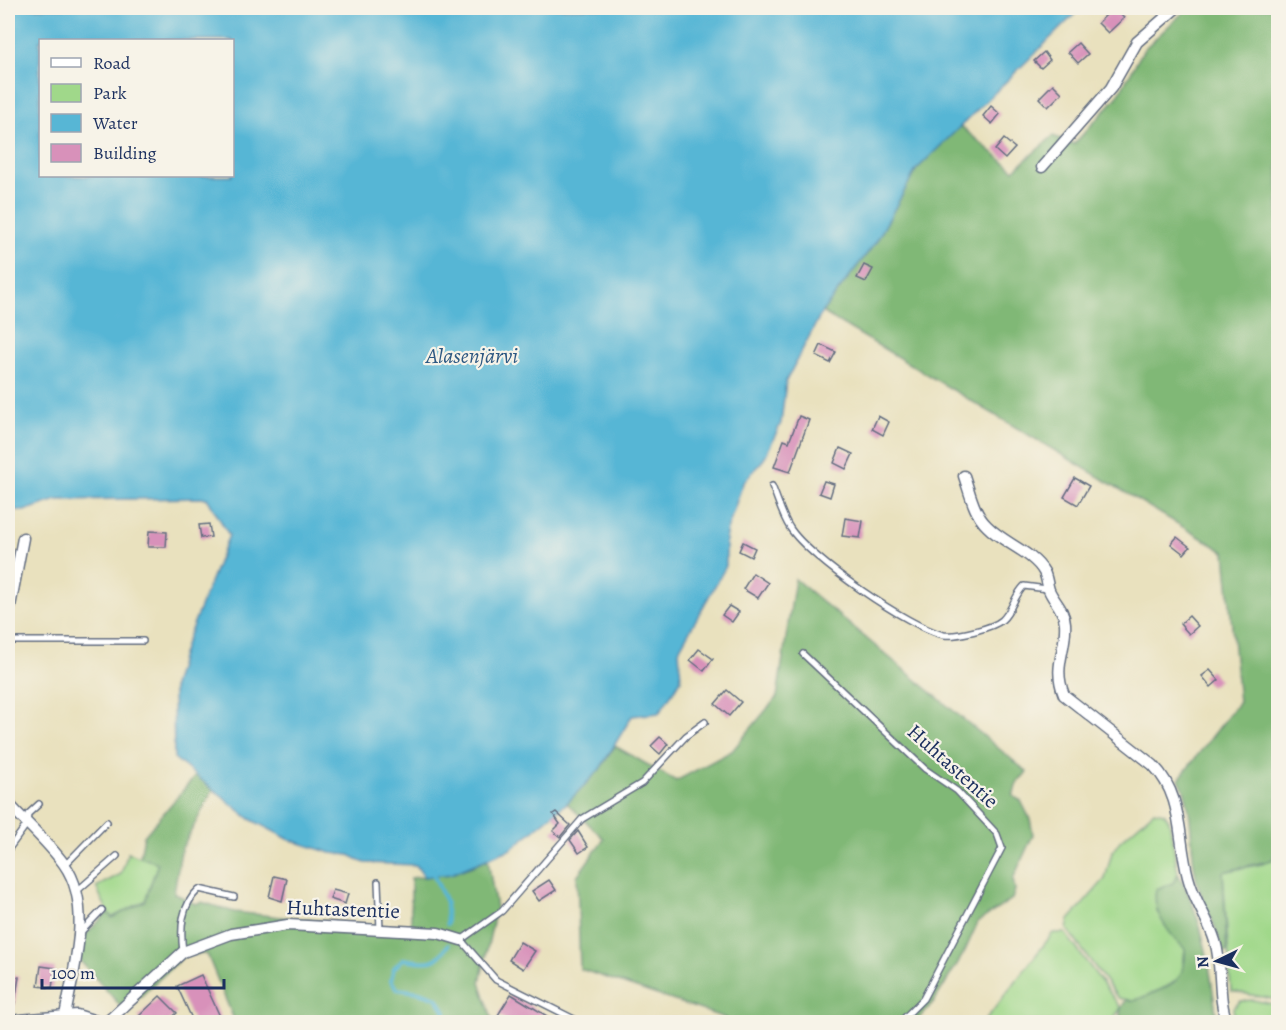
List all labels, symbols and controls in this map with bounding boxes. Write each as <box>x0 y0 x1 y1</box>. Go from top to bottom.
legend <box>39 39 234 177</box>
text: Road <box>93 51 131 75</box>
text: Park <box>93 81 127 105</box>
text: Water <box>92 111 138 135</box>
text: Building <box>93 141 157 165</box>
water label: Alasenjärvi <box>425 341 518 371</box>
street label: Huhtastentie <box>901 718 1005 814</box>
street label: Huhtastentie <box>286 893 400 925</box>
north arrow <box>1187 931 1247 991</box>
scale bar <box>42 952 224 990</box>
text: N <box>1192 955 1215 969</box>
text: 100 m <box>51 961 95 985</box>

